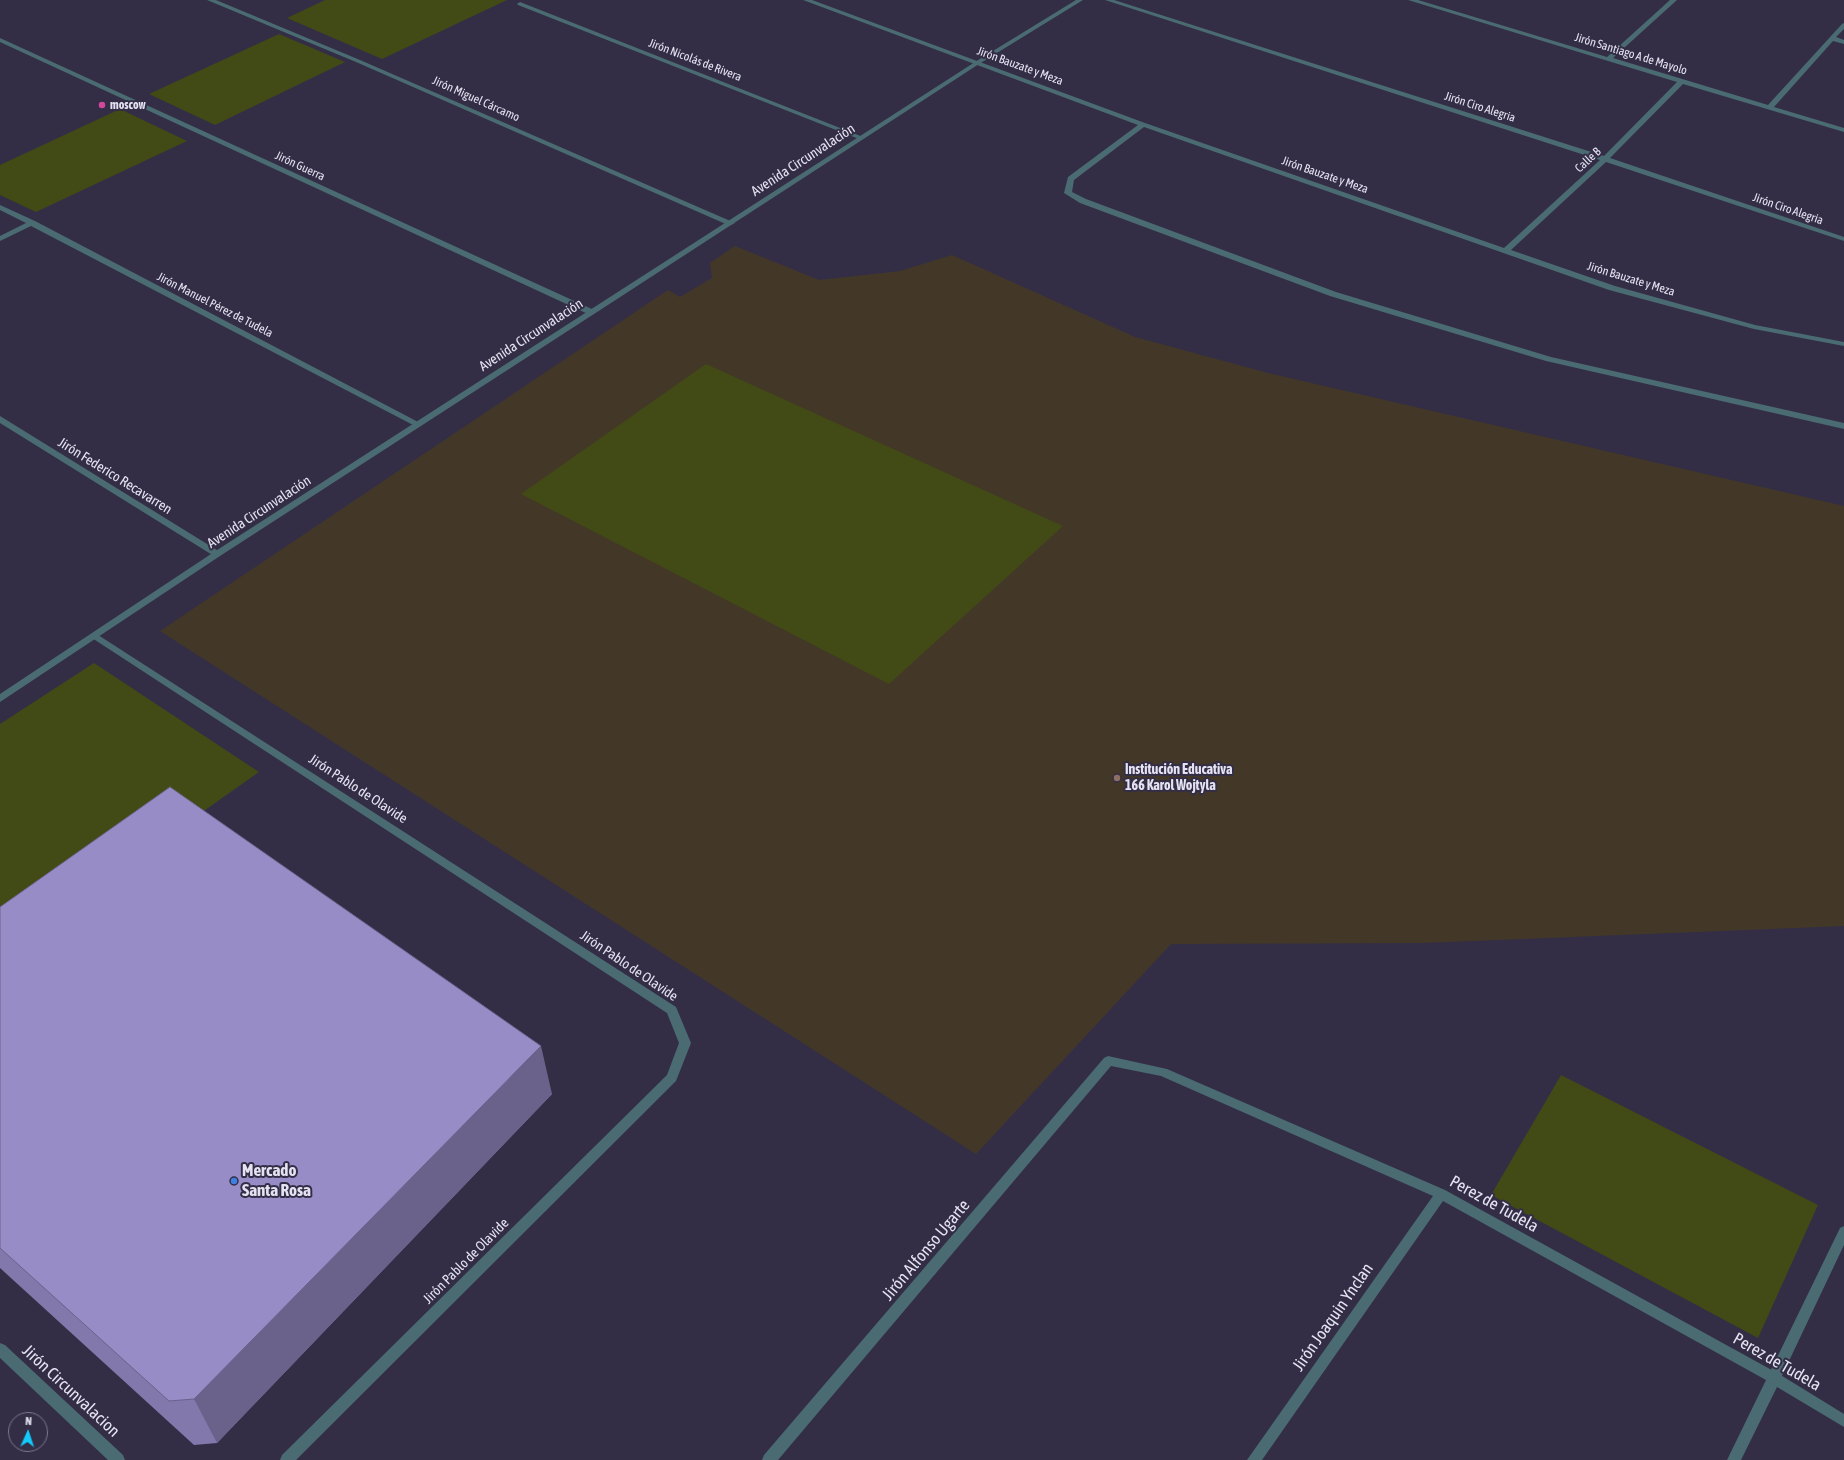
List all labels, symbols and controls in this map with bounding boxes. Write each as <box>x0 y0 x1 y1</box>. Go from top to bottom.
street label: Jirón Santiago A de Mayolo <box>1573 30 1689 78</box>
street label: Jirón Nicolás de Rivera <box>646 36 744 84</box>
street label: Jirón Bauzate y Meza <box>975 44 1065 88</box>
street label: Jirón Miguel Cárcamo <box>430 73 522 125</box>
street label: Jirón Ciro Alegria <box>1443 89 1517 125</box>
place label: moscow <box>110 98 146 112</box>
marker: moscow <box>97 100 107 110</box>
street label: Avenida Circunvalación <box>748 120 858 200</box>
street label: Calle B <box>1572 145 1604 175</box>
street label: Jirón Guerra <box>273 148 327 184</box>
street label: Jirón Bauzate y Meza <box>1280 153 1370 197</box>
street label: Jirón Ciro Alegria <box>1751 190 1825 228</box>
street label: Jirón Bauzate y Meza <box>1586 259 1676 299</box>
street label: Jirón Manuel Pérez de Tudela <box>155 270 275 340</box>
street label: Avenida Circunvalación <box>476 295 586 375</box>
street label: Jirón Federico Recavarren <box>55 434 175 518</box>
street label: Avenida Circunvalación <box>204 472 314 552</box>
street label: Jirón Pablo de Olavide <box>306 751 410 827</box>
place label: Institución Educativa 166 Karol Wojtyla <box>1125 762 1232 794</box>
marker: Institución Educativa 166 Karol Wojtyla <box>1112 773 1122 783</box>
street label: Jirón Pablo de Olavide <box>577 927 681 1005</box>
place label: Mercado Santa Rosa <box>242 1161 311 1201</box>
street label: Perez de Tudela <box>1446 1171 1542 1237</box>
marker: Mercado Santa Rosa <box>229 1176 239 1186</box>
street label: Jirón Alfonso Ugarte <box>878 1195 974 1305</box>
street label: Jirón Pablo de Olavide <box>420 1215 512 1307</box>
street label: Jirón Joaquin Ynclan <box>1288 1259 1378 1375</box>
street label: Perez de Tudela <box>1729 1329 1825 1395</box>
street label: Jirón Circunvalacion <box>18 1341 124 1441</box>
north arrow <box>8 1412 48 1452</box>
text: N <box>25 1415 32 1427</box>

